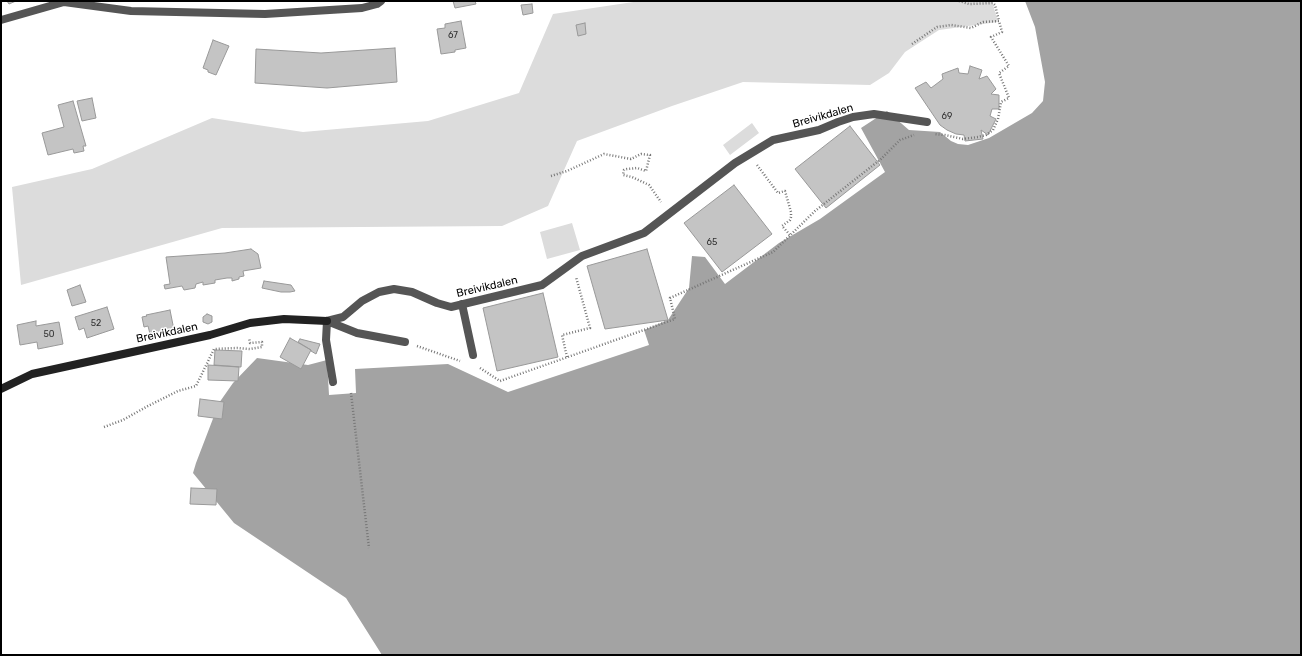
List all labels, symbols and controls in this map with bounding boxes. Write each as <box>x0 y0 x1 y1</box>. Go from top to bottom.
house number: 67 <box>448 30 458 40</box>
street label: Breivikdalen <box>791 101 855 131</box>
house number: 69 <box>942 111 952 121</box>
house number: 65 <box>707 237 717 247</box>
street label: Breivikdalen <box>455 274 519 300</box>
house number: 52 <box>91 318 101 328</box>
street label: Breivikdalen <box>135 320 199 346</box>
house number: 50 <box>43 329 55 339</box>

